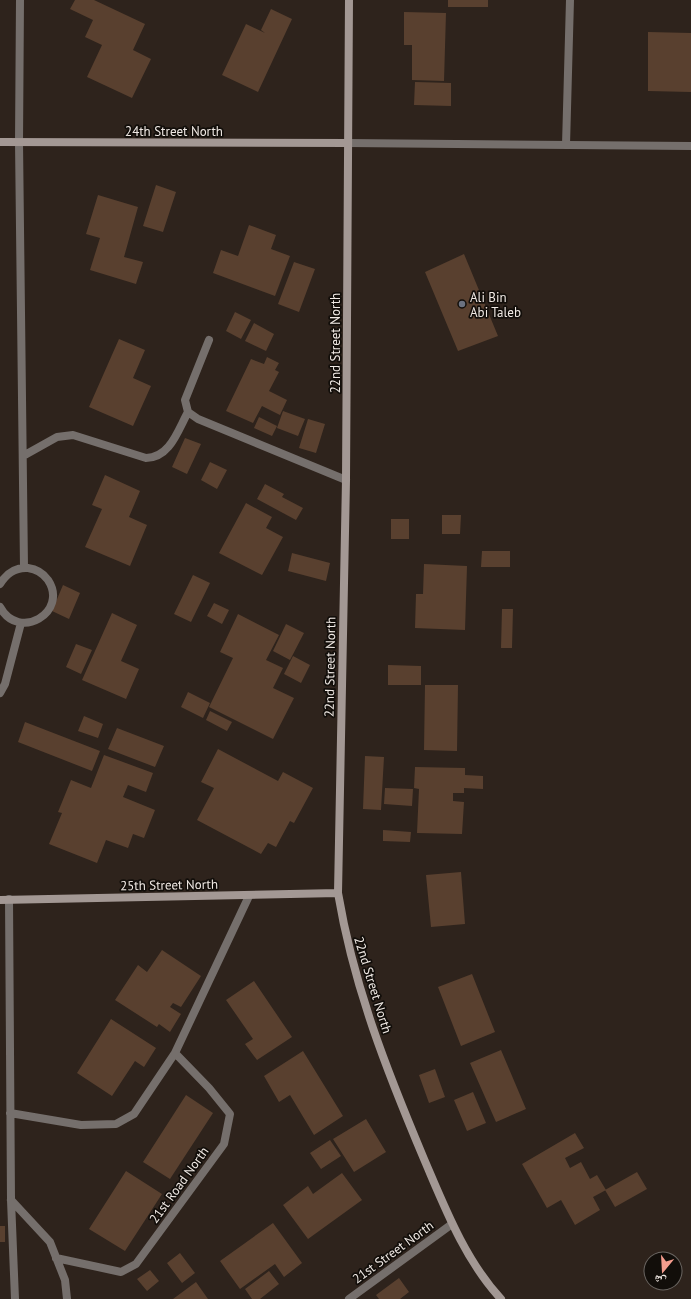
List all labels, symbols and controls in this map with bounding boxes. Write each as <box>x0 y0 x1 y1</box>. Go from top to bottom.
street label: 24th Street North <box>125 123 223 140</box>
place label: Ali Bin Abi Taleb <box>470 289 521 321</box>
street label: 22nd Street North <box>327 293 344 393</box>
marker: Ali Bin Abi Taleb <box>457 299 467 309</box>
street label: 22nd Street North <box>321 617 339 717</box>
street label: 25th Street North <box>120 876 218 894</box>
street label: 22nd Street North <box>350 934 396 1036</box>
street label: 21st Road North <box>146 1143 212 1227</box>
street label: 21st Street North <box>349 1217 437 1287</box>
north arrow <box>643 1251 683 1291</box>
text: ش <box>652 1271 668 1289</box>

